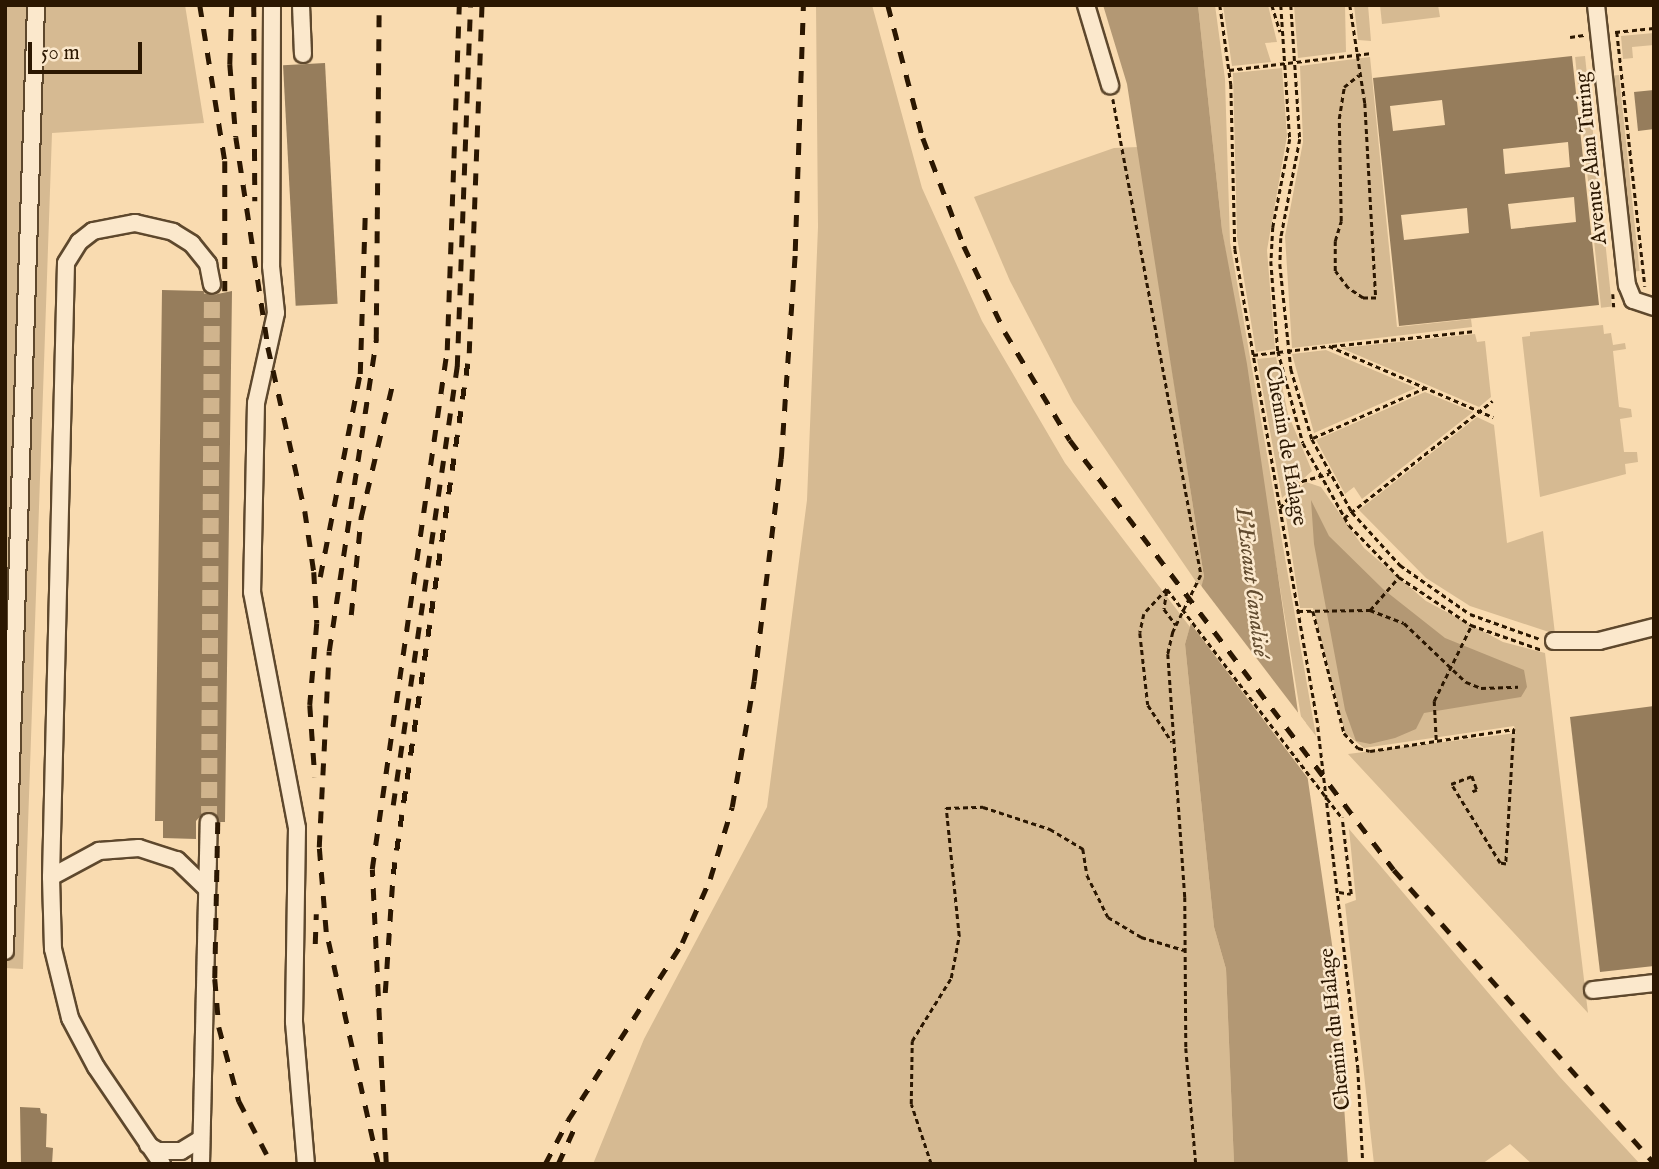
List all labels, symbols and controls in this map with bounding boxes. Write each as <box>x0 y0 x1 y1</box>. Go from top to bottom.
scale bar <box>32 28 145 72</box>
text: 50 m <box>41 40 80 67</box>
street label: Avenue Alan Turing <box>1570 70 1614 246</box>
street label: Chemin de Halage <box>1259 364 1311 528</box>
water label: L'Escaut Canalisé <box>1228 506 1274 658</box>
street label: Chemin du Halage <box>1315 947 1357 1111</box>

